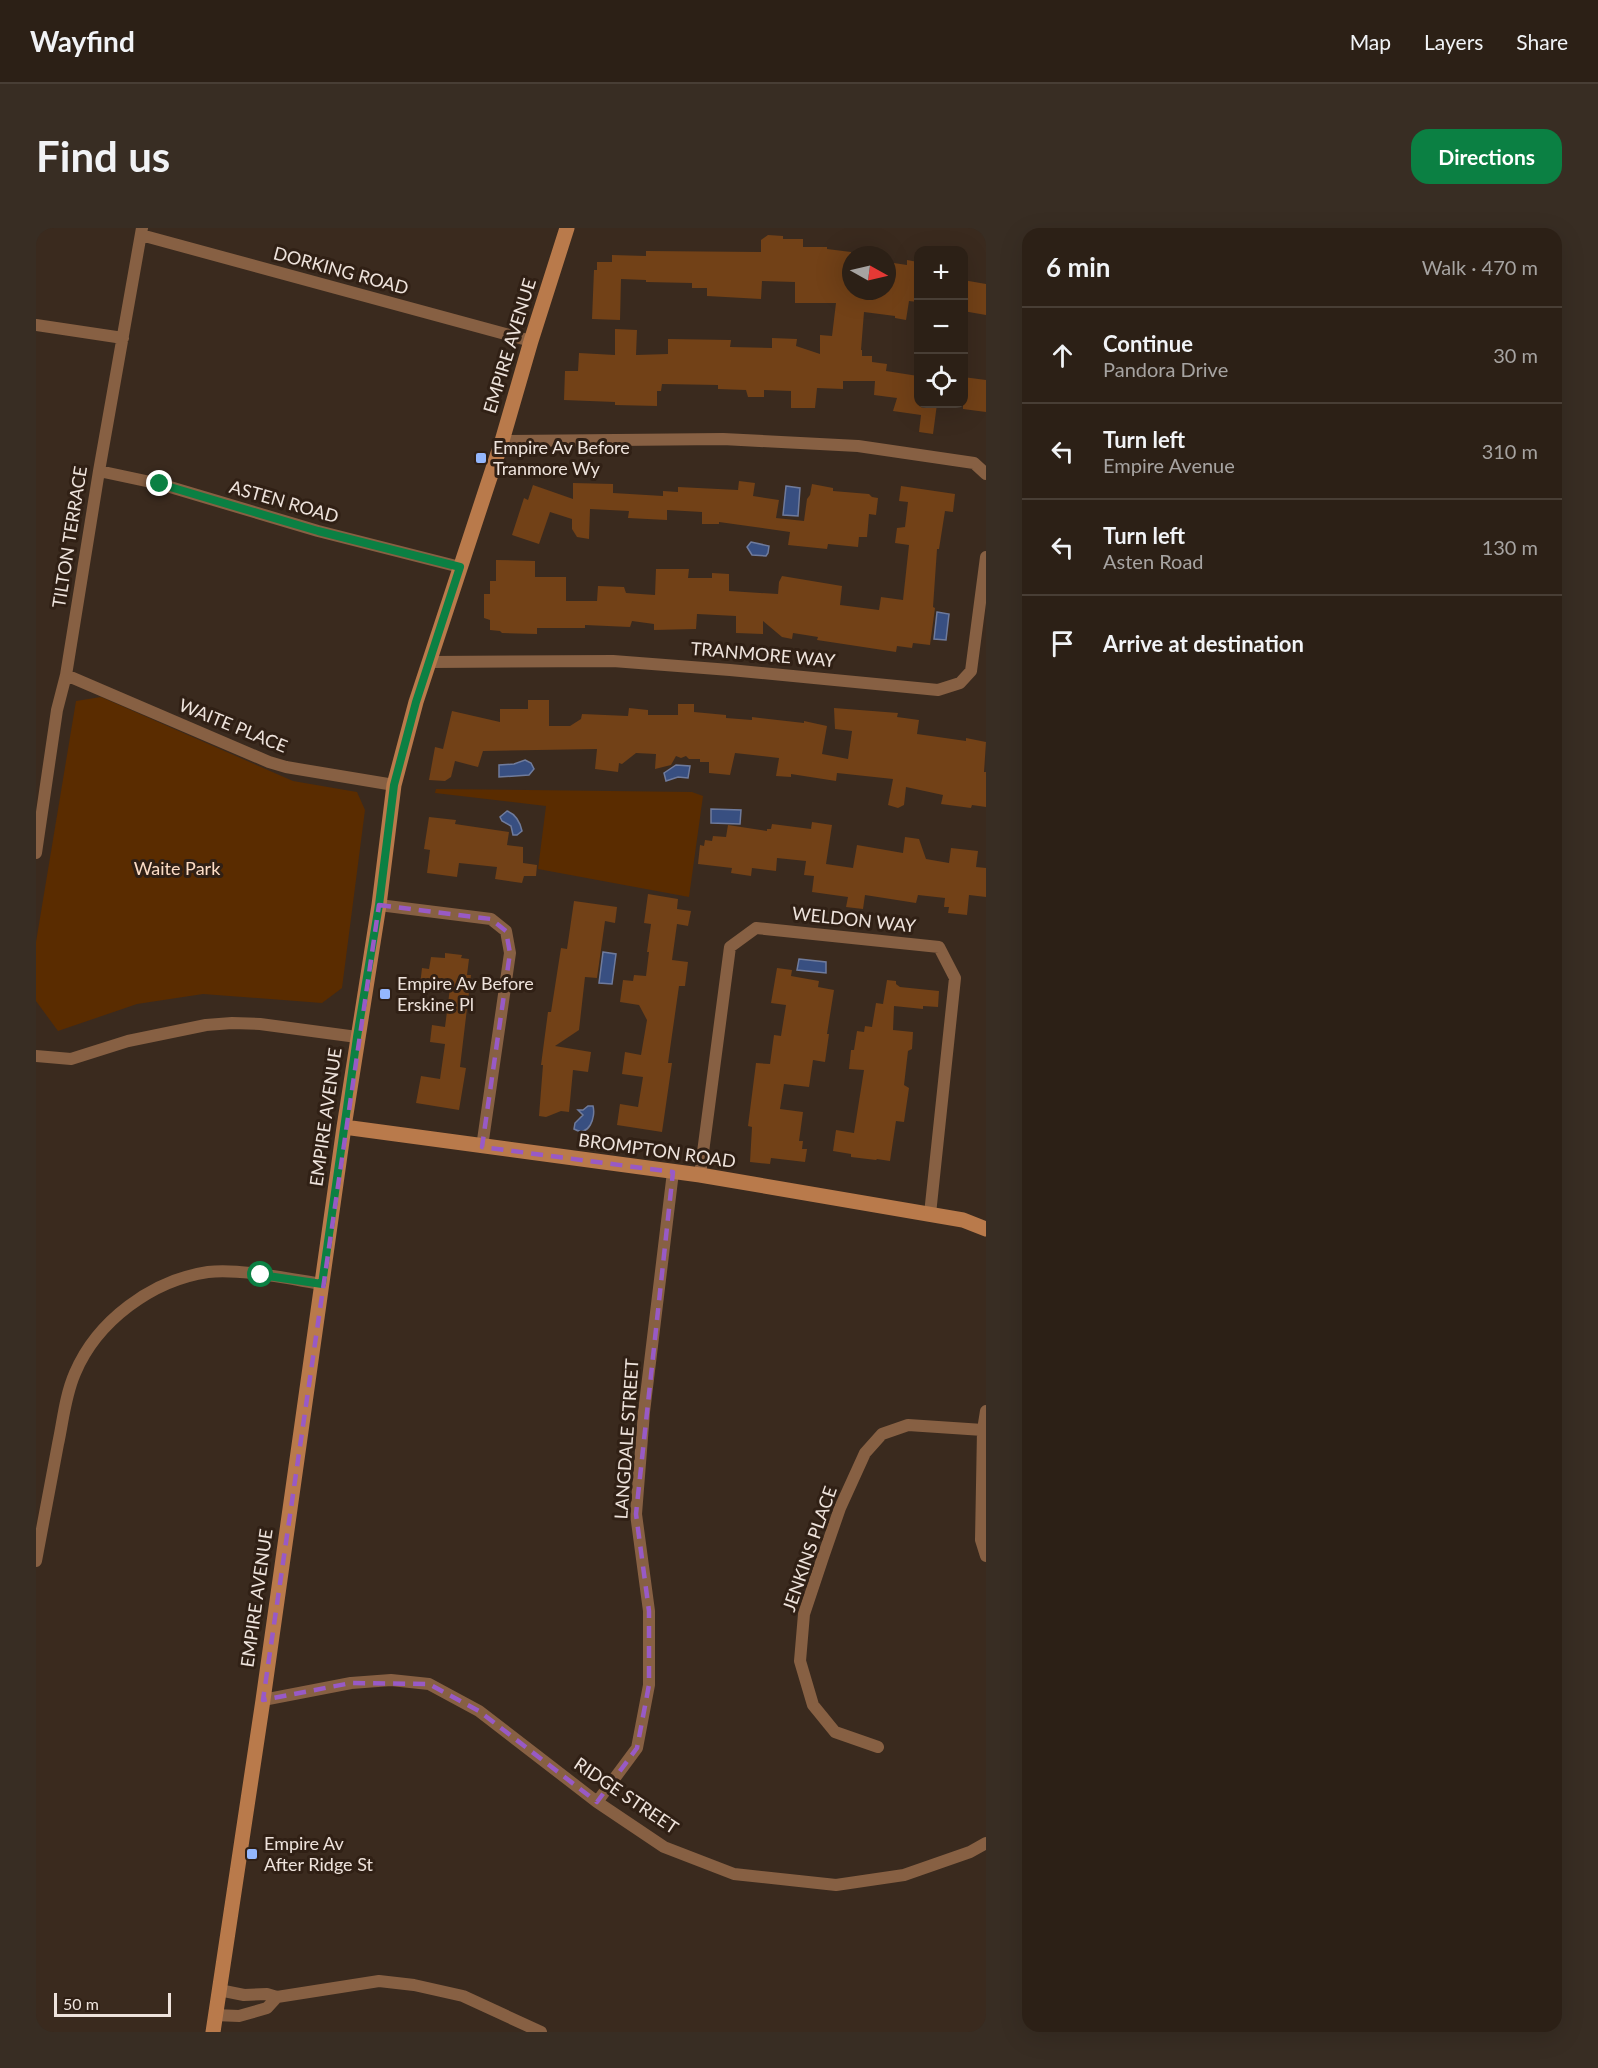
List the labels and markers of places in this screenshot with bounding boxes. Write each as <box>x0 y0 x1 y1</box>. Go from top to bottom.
place label: Empire Av Before Tranmore Wy <box>493 436 630 479</box>
marker: Empire Av Before Tranmore Wy <box>474 451 488 465</box>
place label: Empire Av Before Erskine Pl <box>397 972 534 1015</box>
marker: Empire Av Before Erskine Pl <box>378 987 392 1001</box>
place label: Empire Av After Ridge St <box>264 1832 374 1875</box>
marker: Empire Av After Ridge St <box>245 1847 259 1861</box>

